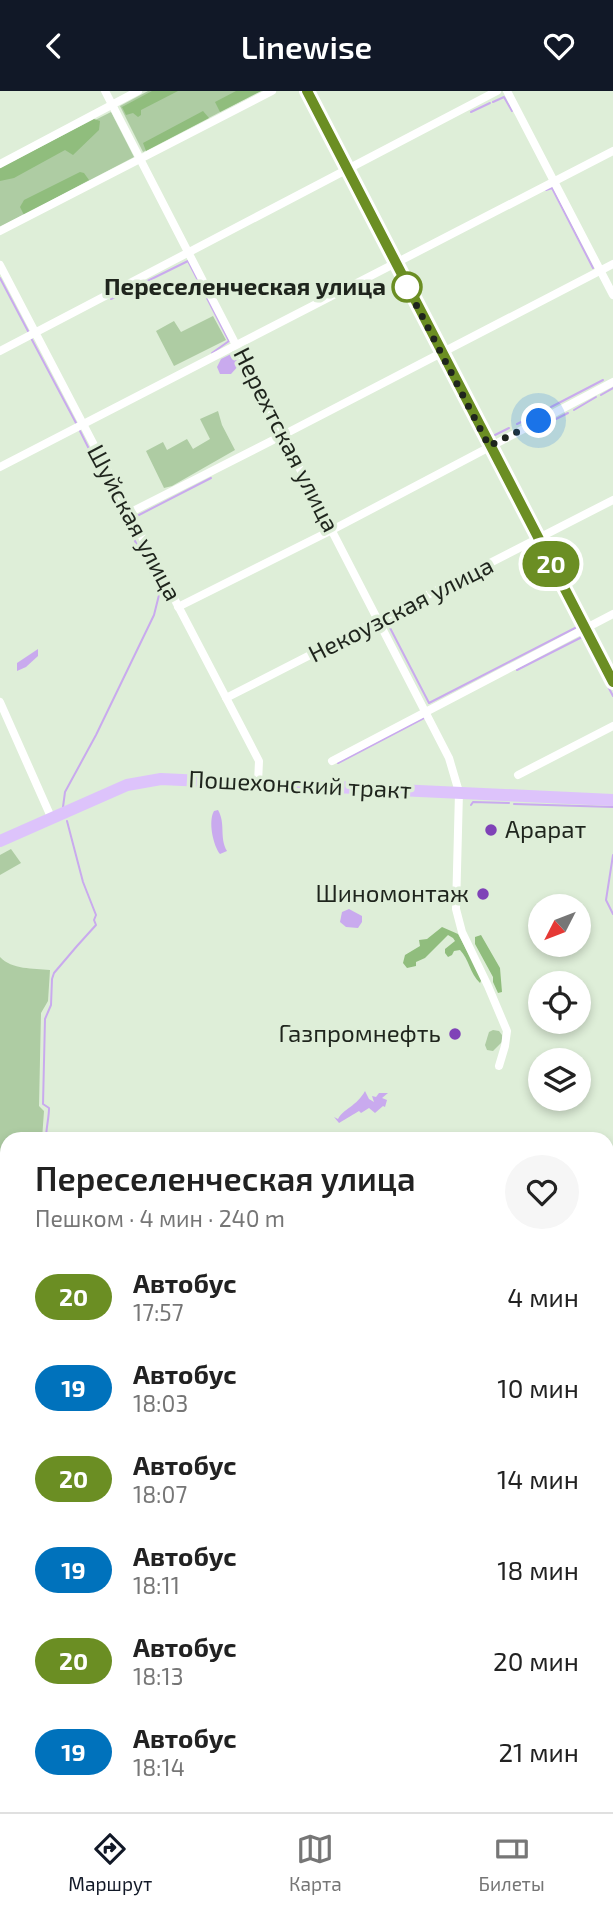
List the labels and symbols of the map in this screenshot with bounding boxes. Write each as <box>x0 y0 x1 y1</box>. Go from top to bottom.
place label: Переселенческая улица <box>104 271 386 300</box>
marker: Переселенческая улица <box>392 272 422 302</box>
street label: Нерехтская улица <box>227 342 346 537</box>
your location <box>521 403 556 438</box>
street label: Шуйская улица <box>81 439 189 606</box>
line badge: 20 <box>520 541 582 587</box>
street label: Некоузская улица <box>303 550 498 669</box>
street label: Пошехонский тракт <box>188 763 413 804</box>
place label: Арарат <box>505 814 586 843</box>
marker: Арарат <box>483 822 499 838</box>
place label: Шиномонтаж <box>315 878 469 907</box>
marker: Шиномонтаж <box>475 886 491 902</box>
north arrow <box>528 894 592 957</box>
place label: Газпромнефть <box>278 1018 441 1047</box>
marker: Газпромнефть <box>447 1026 463 1042</box>

